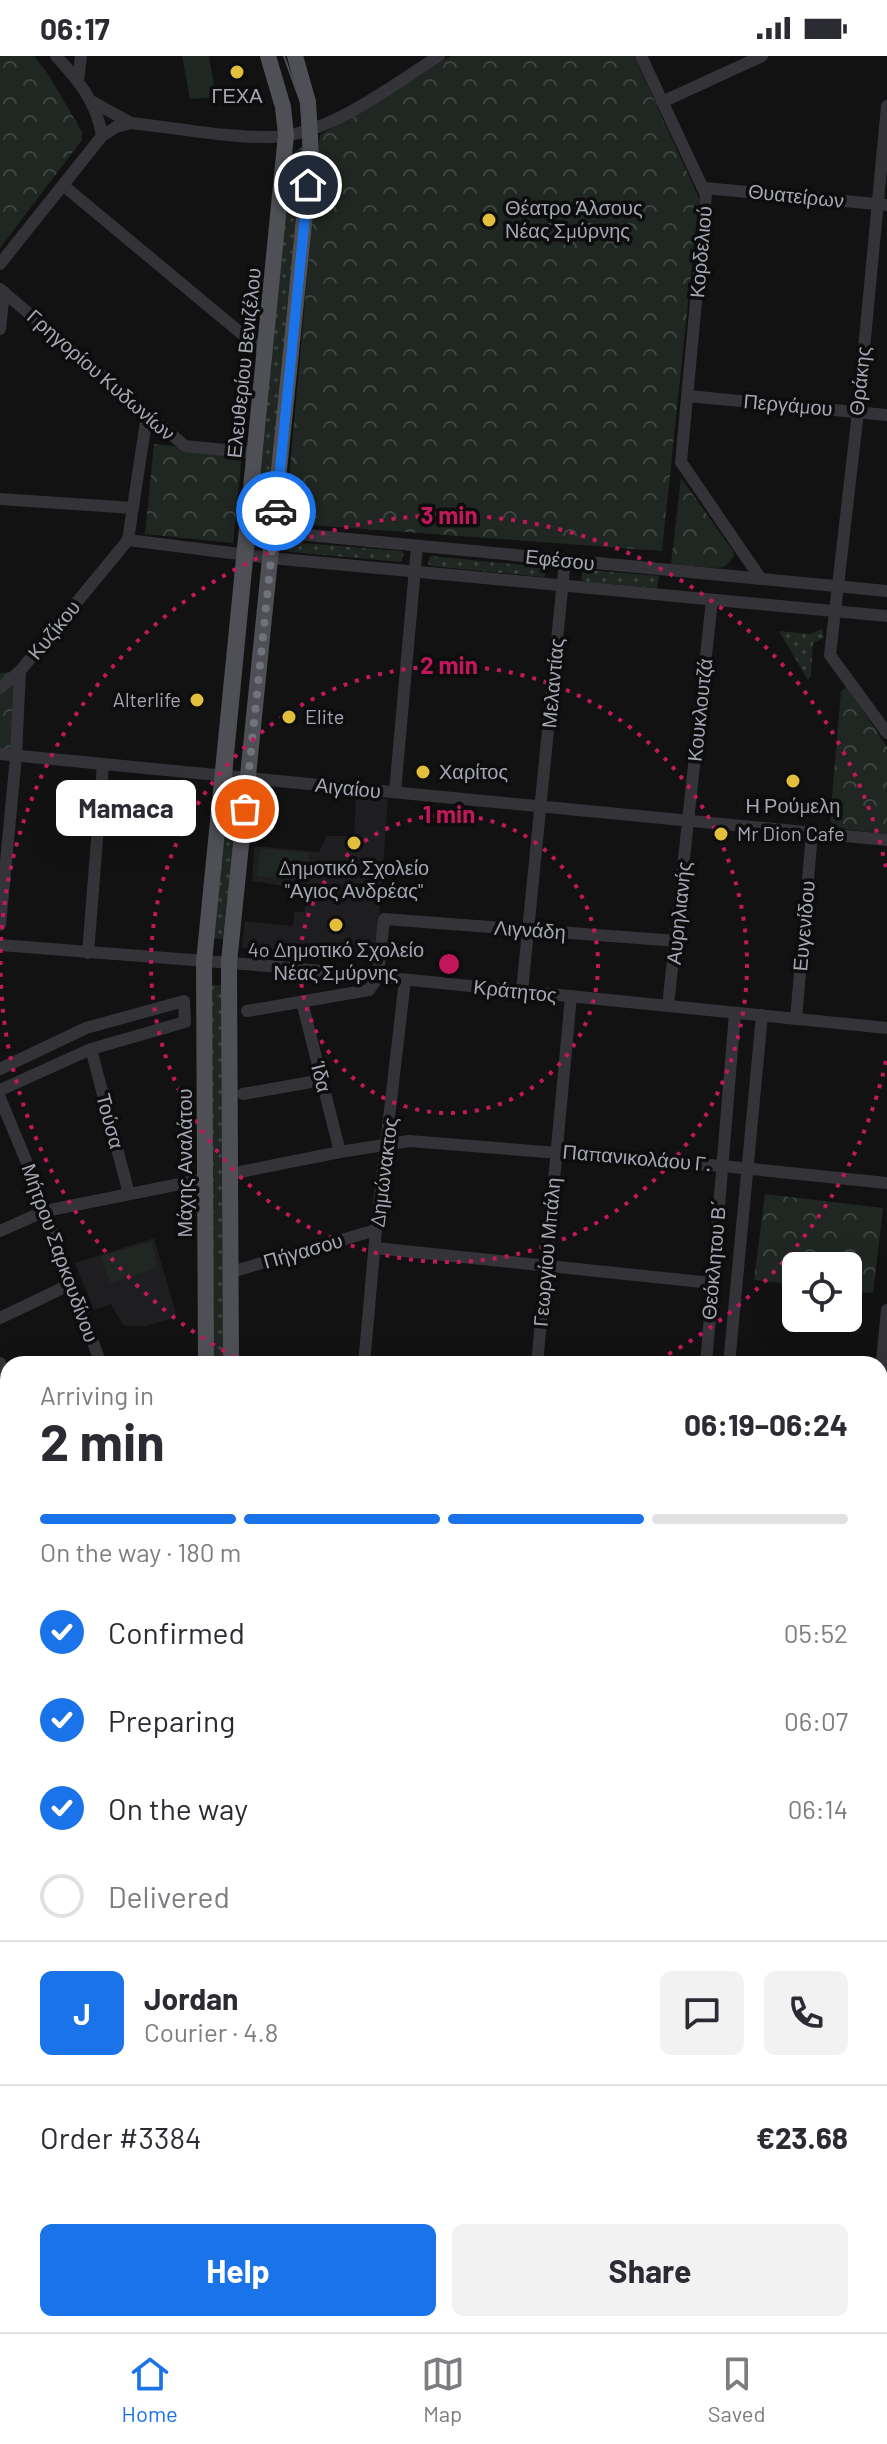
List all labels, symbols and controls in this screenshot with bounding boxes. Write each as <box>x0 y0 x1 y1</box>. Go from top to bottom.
text: 06:17 <box>40 10 110 46</box>
marker: ΓΕΧΑ <box>228 63 246 81</box>
place label: ΓΕΧΑ <box>211 83 263 107</box>
pin <box>274 151 342 219</box>
icon: home <box>286 163 330 207</box>
street label: Θυατείρων <box>747 178 845 212</box>
place label: Θέατρο Άλσους Νέας Σμύρνης <box>505 195 643 242</box>
street label: Κορδελιού <box>684 205 716 299</box>
marker: Θέατρο Άλσους Νέας Σμύρνης <box>480 211 498 229</box>
street label: Ελευθερίου Βενιζέλου <box>221 267 265 459</box>
street label: Γρηγορίου Κυδωνίων <box>23 304 180 445</box>
street label: Θράκης <box>843 345 875 417</box>
street label: Περγάμου <box>743 388 834 420</box>
courier <box>236 471 316 551</box>
icon: car <box>254 489 298 533</box>
text: 3 min <box>420 500 478 529</box>
street label: Εφέσου <box>524 543 596 575</box>
street label: Κυζίκου <box>22 595 84 664</box>
street label: Μελαντίας <box>536 636 568 729</box>
text: 2 min <box>420 650 478 679</box>
street label: Κουκλουτζά <box>682 657 716 763</box>
place label: Alterlife <box>113 687 181 711</box>
marker: Alterlife <box>188 691 206 709</box>
place label: Elite <box>305 704 344 728</box>
marker: Elite <box>280 708 298 726</box>
place label: Χαρίτος <box>439 759 508 783</box>
marker: Χαρίτος <box>414 763 432 781</box>
street label: Αιγαίου <box>314 772 382 802</box>
marker: Η Ρούμελη <box>784 772 802 790</box>
pin <box>211 775 279 843</box>
callout: Mamaca <box>57 781 197 837</box>
icon: bag <box>223 787 267 831</box>
text: Mamaca <box>78 792 174 823</box>
place label: Η Ρούμελη <box>746 793 840 817</box>
text: 1 min <box>423 799 475 828</box>
place label: Mr Dion Cafe <box>737 821 845 845</box>
marker: Mr Dion Cafe <box>712 825 730 843</box>
marker: Δημοτικό Σχολείο "Αγιος Ανδρέας" <box>345 834 363 852</box>
place label: Δημοτικό Σχολείο "Αγιος Ανδρέας" <box>279 855 429 902</box>
street label: Αυρηλιανής <box>661 860 695 966</box>
street label: Ευγενίδου <box>787 880 819 972</box>
street label: Λιγνάδη <box>494 915 567 943</box>
marker: 4o Δημοτικό Σχολείο Νέας Σμύρνης <box>327 916 345 934</box>
place label: 4o Δημοτικό Σχολείο Νέας Σμύρνης <box>248 937 424 984</box>
centre of rings <box>435 950 463 978</box>
street label: Κράτητος <box>472 974 558 1006</box>
street label: Ίδα <box>306 1058 337 1094</box>
street label: Μάχης Αναλάτου <box>172 1089 196 1237</box>
street label: Τούσα <box>92 1091 130 1151</box>
street label: Δημώνακτος <box>364 1115 402 1228</box>
street label: Παπανικολάου Γ. <box>562 1139 713 1175</box>
street label: Μήτρου Σαρκουδίνου <box>18 1160 104 1345</box>
street label: Γεωργίου Μπάλη <box>528 1176 564 1328</box>
street label: Θεόκλητου Β΄ <box>696 1199 730 1321</box>
street label: Πήγασου <box>260 1227 345 1273</box>
map controls <box>782 1252 862 1332</box>
button: locate <box>782 1252 862 1332</box>
text: Arriving in <box>40 1379 154 1410</box>
text: 06:19–06:24 <box>684 1406 848 1442</box>
text: 2 min <box>40 1409 165 1471</box>
text: On the way · 180 m <box>40 1536 241 1567</box>
icon: check <box>40 1610 84 1654</box>
text: Confirmed <box>108 1614 245 1650</box>
text: 05:52 <box>784 1617 848 1648</box>
icon: check <box>40 1698 84 1742</box>
text: Preparing <box>108 1702 235 1738</box>
text: 06:07 <box>784 1705 848 1736</box>
icon: check <box>40 1786 84 1830</box>
text: On the way <box>108 1790 248 1826</box>
text: 06:14 <box>788 1793 848 1824</box>
text: Delivered <box>108 1878 230 1914</box>
button: chat <box>660 1971 744 2055</box>
button: phone <box>764 1971 848 2055</box>
text: Jordan <box>144 1980 239 2016</box>
text: J <box>73 1995 91 2031</box>
text: Courier · 4.8 <box>144 2016 278 2047</box>
text: Order #3384 <box>40 2119 202 2155</box>
text: €23.68 <box>756 2119 848 2155</box>
button: Help <box>40 2224 436 2316</box>
button: Share <box>452 2224 848 2316</box>
tab: Home <box>122 2352 178 2426</box>
tab: Map <box>421 2352 465 2426</box>
tab: Saved <box>708 2352 765 2426</box>

